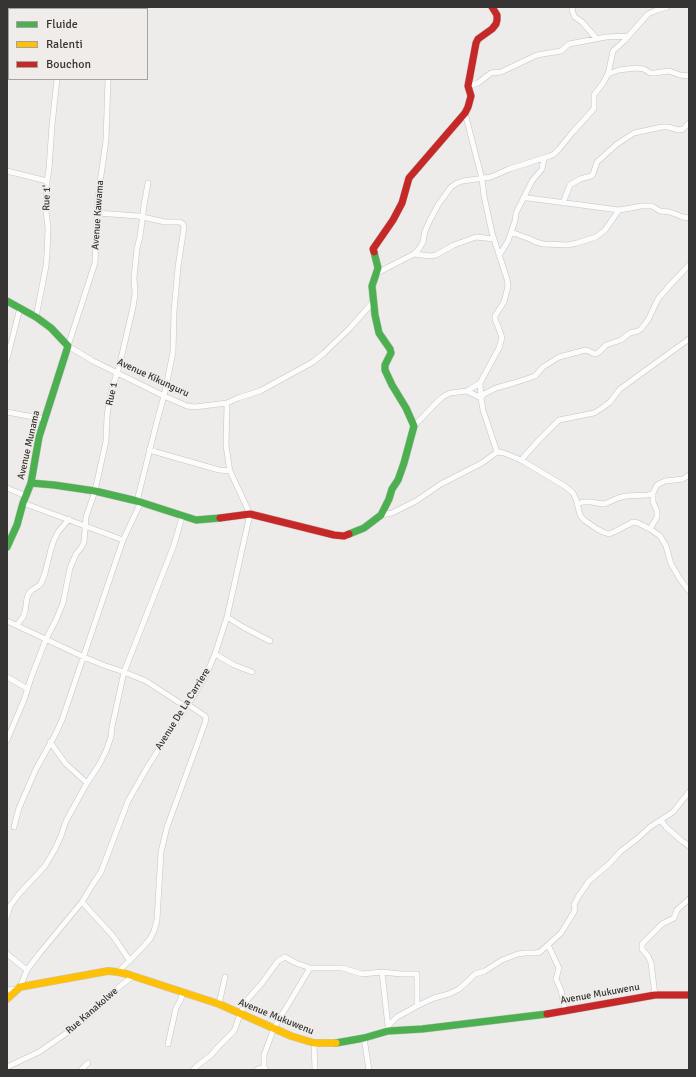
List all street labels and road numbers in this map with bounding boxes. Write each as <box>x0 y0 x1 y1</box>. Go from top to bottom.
street label: Avenue Kawama <box>90 180 106 250</box>
street label: Rue 1' <box>41 185 53 211</box>
street label: Avenue Kikunguru <box>115 356 191 400</box>
street label: Rue 1 <box>103 381 121 407</box>
street label: Avenue Munama <box>15 409 43 481</box>
street label: Avenue De La Carriere <box>153 666 213 752</box>
street label: Avenue Mukuwenu <box>559 981 641 1007</box>
street label: Rue Kanakolwe <box>64 985 120 1037</box>
street label: Avenue Mukuwenu <box>236 996 316 1038</box>

